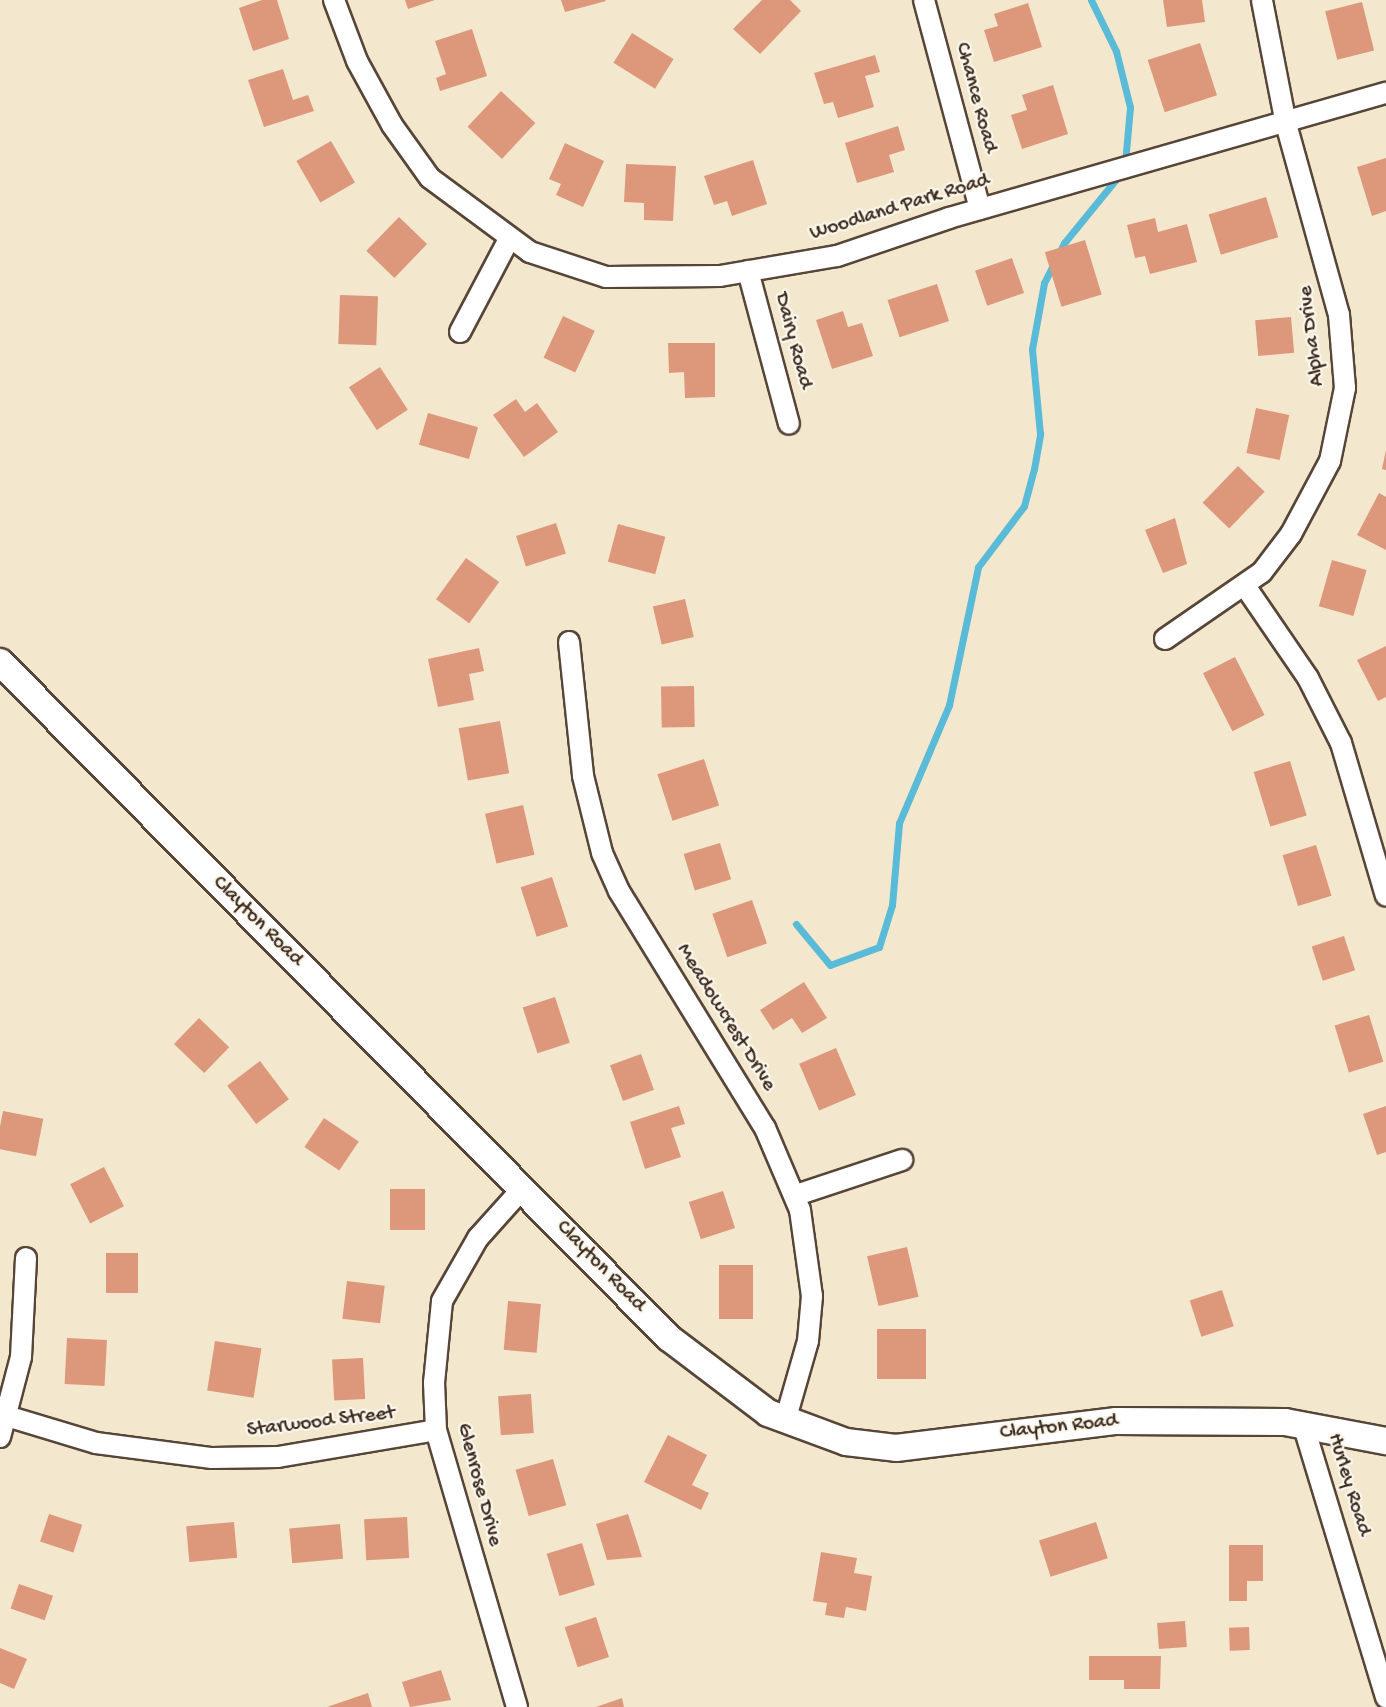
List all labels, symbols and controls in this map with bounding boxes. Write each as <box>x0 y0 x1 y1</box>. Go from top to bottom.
street label: Chance Road <box>948 40 1002 156</box>
street label: Woodland Park Road <box>807 169 993 247</box>
street label: Alpha Drive <box>1294 284 1332 388</box>
street label: Dairy Road <box>767 290 817 392</box>
street label: Clayton Road <box>206 871 308 973</box>
street label: Meadowcrest Drive <box>670 940 780 1096</box>
street label: Clayton Road <box>550 1216 650 1318</box>
street label: Starwood Street <box>246 1401 396 1445</box>
street label: Clayton Road <box>999 1409 1119 1447</box>
street label: Glenrose Drive <box>449 1421 507 1549</box>
street label: Hurley Road <box>1320 1431 1376 1539</box>

